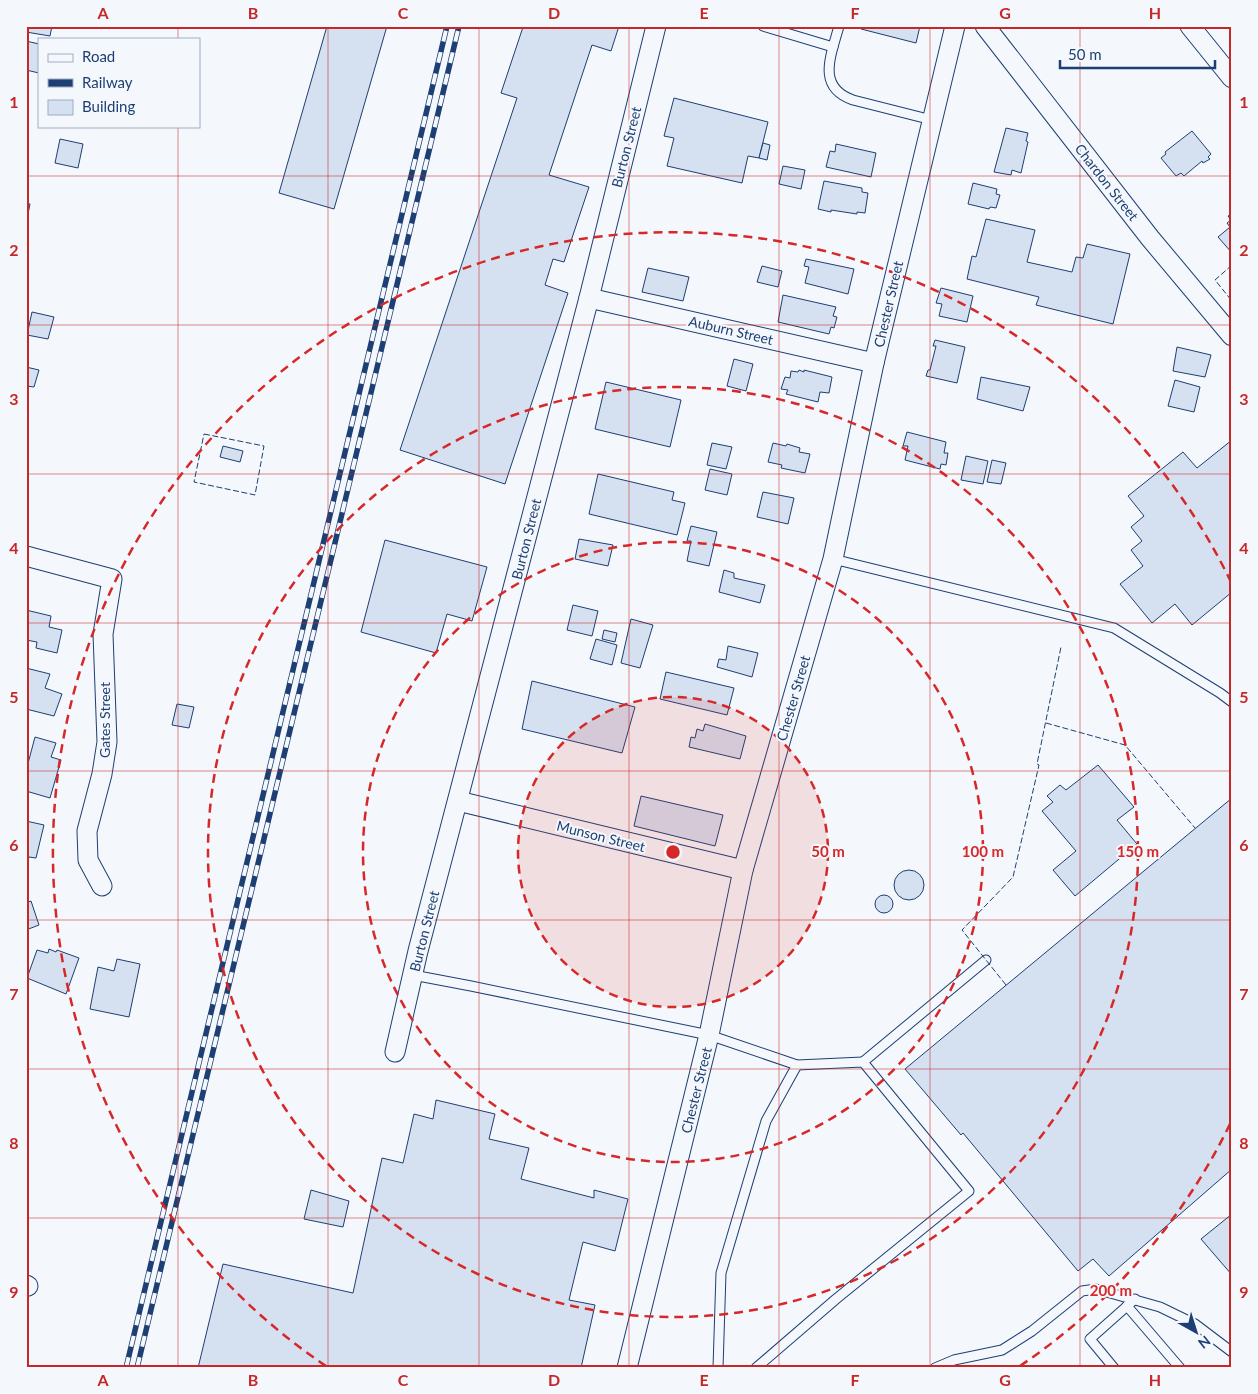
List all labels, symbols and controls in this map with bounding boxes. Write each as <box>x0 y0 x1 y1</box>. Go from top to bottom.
text: A <box>96 3 109 22</box>
text: B <box>248 3 258 22</box>
text: C <box>398 3 409 22</box>
text: D <box>548 3 560 22</box>
text: E <box>699 3 709 22</box>
text: F <box>850 3 860 22</box>
text: G <box>999 3 1011 22</box>
text: H <box>1149 3 1161 22</box>
legend <box>38 38 200 128</box>
scale bar <box>1060 38 1216 70</box>
text: 50 m <box>1068 45 1102 63</box>
text: Road <box>82 47 115 65</box>
text: Railway <box>82 73 133 91</box>
text: 1 <box>9 92 19 111</box>
text: 1 <box>1239 92 1249 111</box>
text: Building <box>82 97 135 115</box>
street label: Burton Street <box>608 105 644 189</box>
street label: Chardon Street <box>1072 140 1142 224</box>
text: 2 <box>9 240 19 259</box>
text: 2 <box>1239 240 1249 259</box>
street label: Chester Street <box>870 259 906 349</box>
street label: Auburn Street <box>687 312 775 348</box>
text: 3 <box>9 389 19 408</box>
text: 3 <box>1239 389 1249 408</box>
street label: Burton Street <box>508 497 544 581</box>
text: 4 <box>9 538 19 557</box>
text: 4 <box>1239 538 1249 557</box>
street label: Chester Street <box>773 653 813 743</box>
street label: Gates Street <box>96 682 113 758</box>
text: 5 <box>9 687 19 706</box>
text: 5 <box>1239 687 1249 706</box>
street label: Munson Street <box>555 817 647 855</box>
text: 6 <box>9 835 19 854</box>
text: 6 <box>1239 835 1249 854</box>
text: 50 m <box>811 842 845 860</box>
text: 100 m <box>962 842 1004 860</box>
text: 150 m <box>1117 842 1159 860</box>
centre of rings <box>664 843 682 861</box>
street label: Burton Street <box>406 889 442 973</box>
text: 7 <box>9 984 19 1003</box>
text: 7 <box>1239 984 1249 1003</box>
street label: Chester Street <box>677 1045 715 1135</box>
text: 8 <box>9 1133 19 1152</box>
text: 8 <box>1239 1133 1249 1152</box>
text: 200 m <box>1090 1281 1132 1299</box>
text: 9 <box>9 1282 19 1301</box>
text: 9 <box>1239 1282 1249 1301</box>
north arrow <box>1170 1306 1220 1356</box>
text: N <box>1195 1332 1214 1352</box>
text: A <box>96 1370 109 1389</box>
text: B <box>248 1370 258 1389</box>
text: C <box>398 1370 409 1389</box>
text: D <box>548 1370 560 1389</box>
text: E <box>699 1370 709 1389</box>
text: F <box>850 1370 860 1389</box>
text: G <box>999 1370 1011 1389</box>
text: H <box>1149 1370 1161 1389</box>

